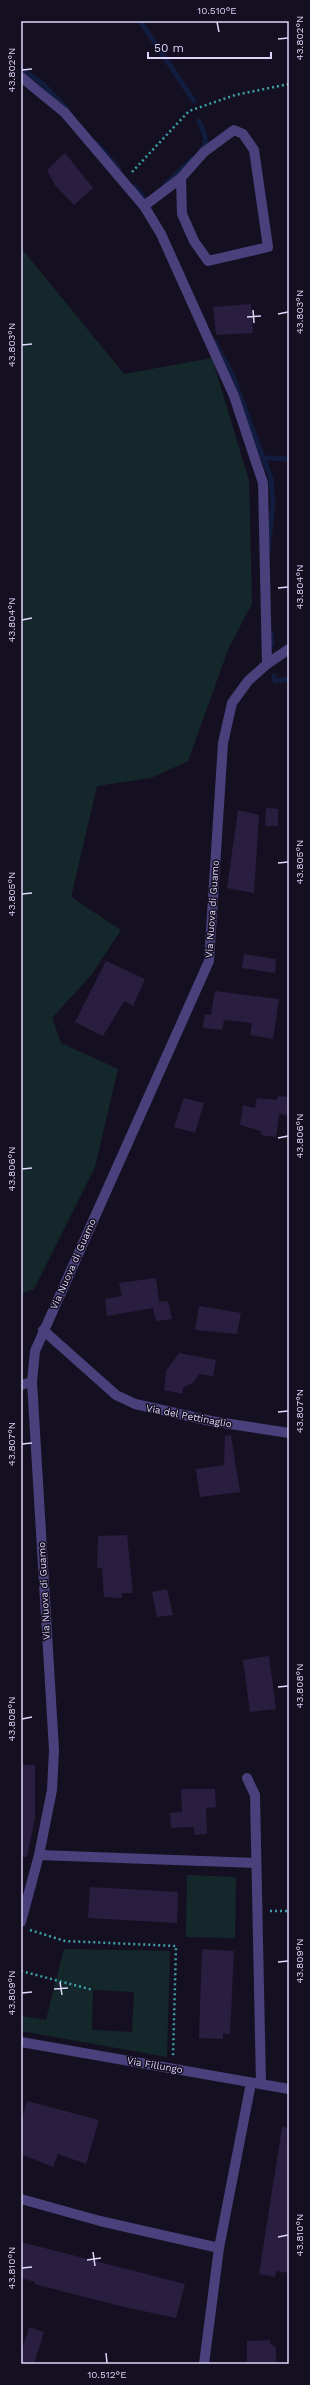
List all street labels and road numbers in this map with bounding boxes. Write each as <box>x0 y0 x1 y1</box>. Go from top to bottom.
street label: Via Nuova di Guamo <box>203 860 221 958</box>
street label: Via Nuova di Guamo <box>48 1217 98 1311</box>
street label: Via del Pettinaglio <box>145 1402 233 1430</box>
street label: Via Nuova di Guamo <box>36 1542 52 1640</box>
street label: Via Fillungo <box>126 2055 184 2075</box>

